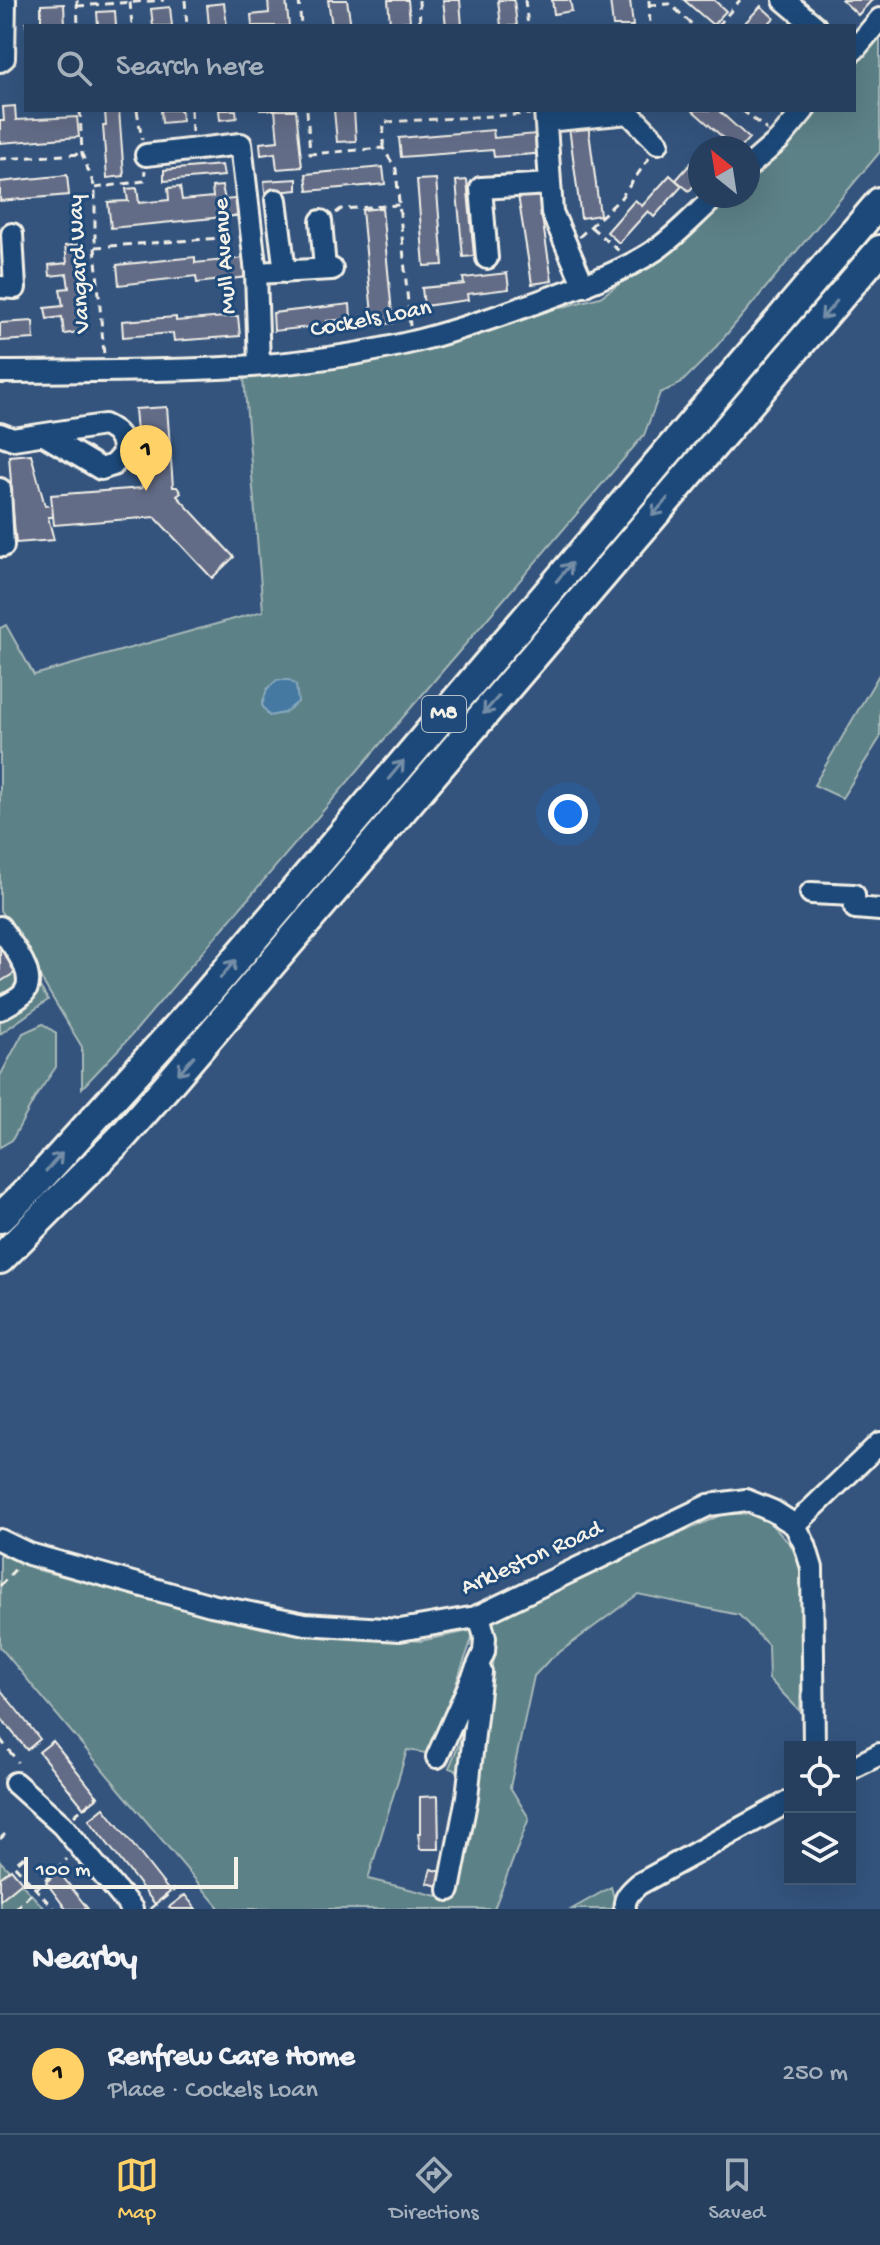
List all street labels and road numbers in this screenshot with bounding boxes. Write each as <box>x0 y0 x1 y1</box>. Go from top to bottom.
street label: Vangard Way <box>62 194 98 335</box>
street label: Mull Avenue <box>207 196 245 315</box>
street label: Cockels Loan <box>308 294 434 346</box>
road number: M8 <box>422 696 466 732</box>
street label: Arkleston Road <box>457 1514 609 1603</box>

